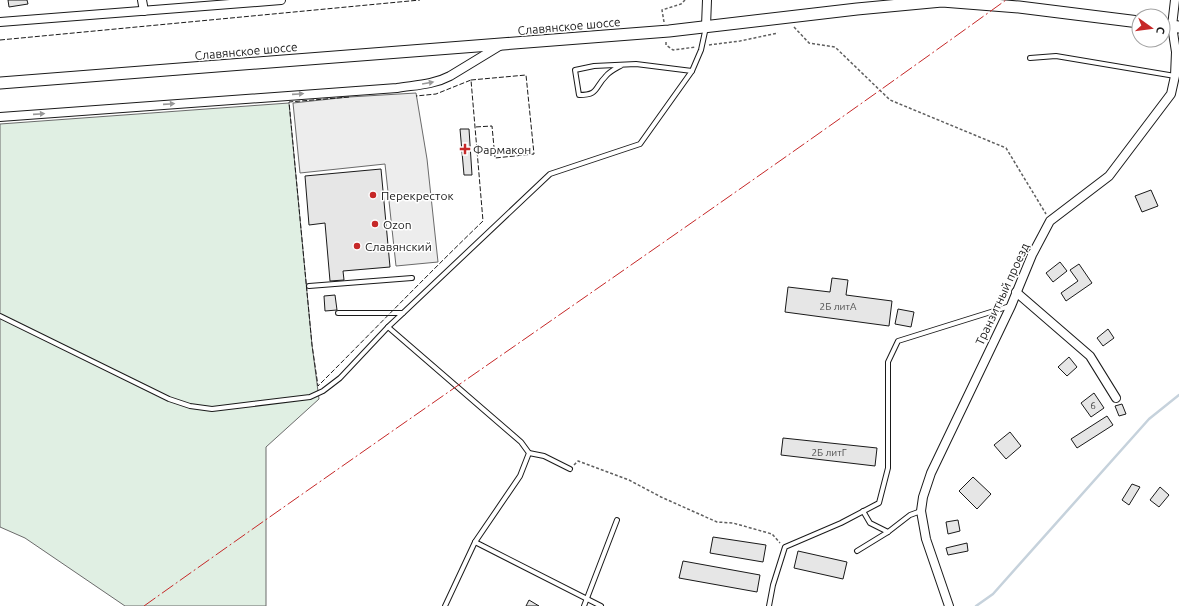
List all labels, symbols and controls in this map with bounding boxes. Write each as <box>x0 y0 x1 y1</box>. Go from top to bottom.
north arrow <box>1131 8 1171 48</box>
street label: Славянское шоссе <box>517 15 621 37</box>
text: С <box>1154 26 1167 35</box>
street label: Славянское шоссе <box>194 40 298 62</box>
one-way arrow <box>421 80 434 86</box>
one-way arrow <box>292 91 304 98</box>
one-way arrow <box>162 100 175 107</box>
one-way arrow <box>33 110 45 117</box>
place label: Фармакон <box>473 143 531 156</box>
marker: Фармакон <box>460 144 470 154</box>
place label: Перекресток <box>381 189 454 202</box>
marker: Перекресток <box>368 190 378 200</box>
place label: Ozon <box>383 218 412 231</box>
marker: Ozon <box>370 219 380 229</box>
place label: Славянский <box>365 240 432 253</box>
marker: Славянский <box>352 241 362 251</box>
street label: Транзитный проезд <box>973 241 1031 347</box>
house number: 2Б литА <box>820 301 857 312</box>
house number: 6 <box>1090 400 1096 411</box>
house number: 2Б литГ <box>811 447 847 458</box>

